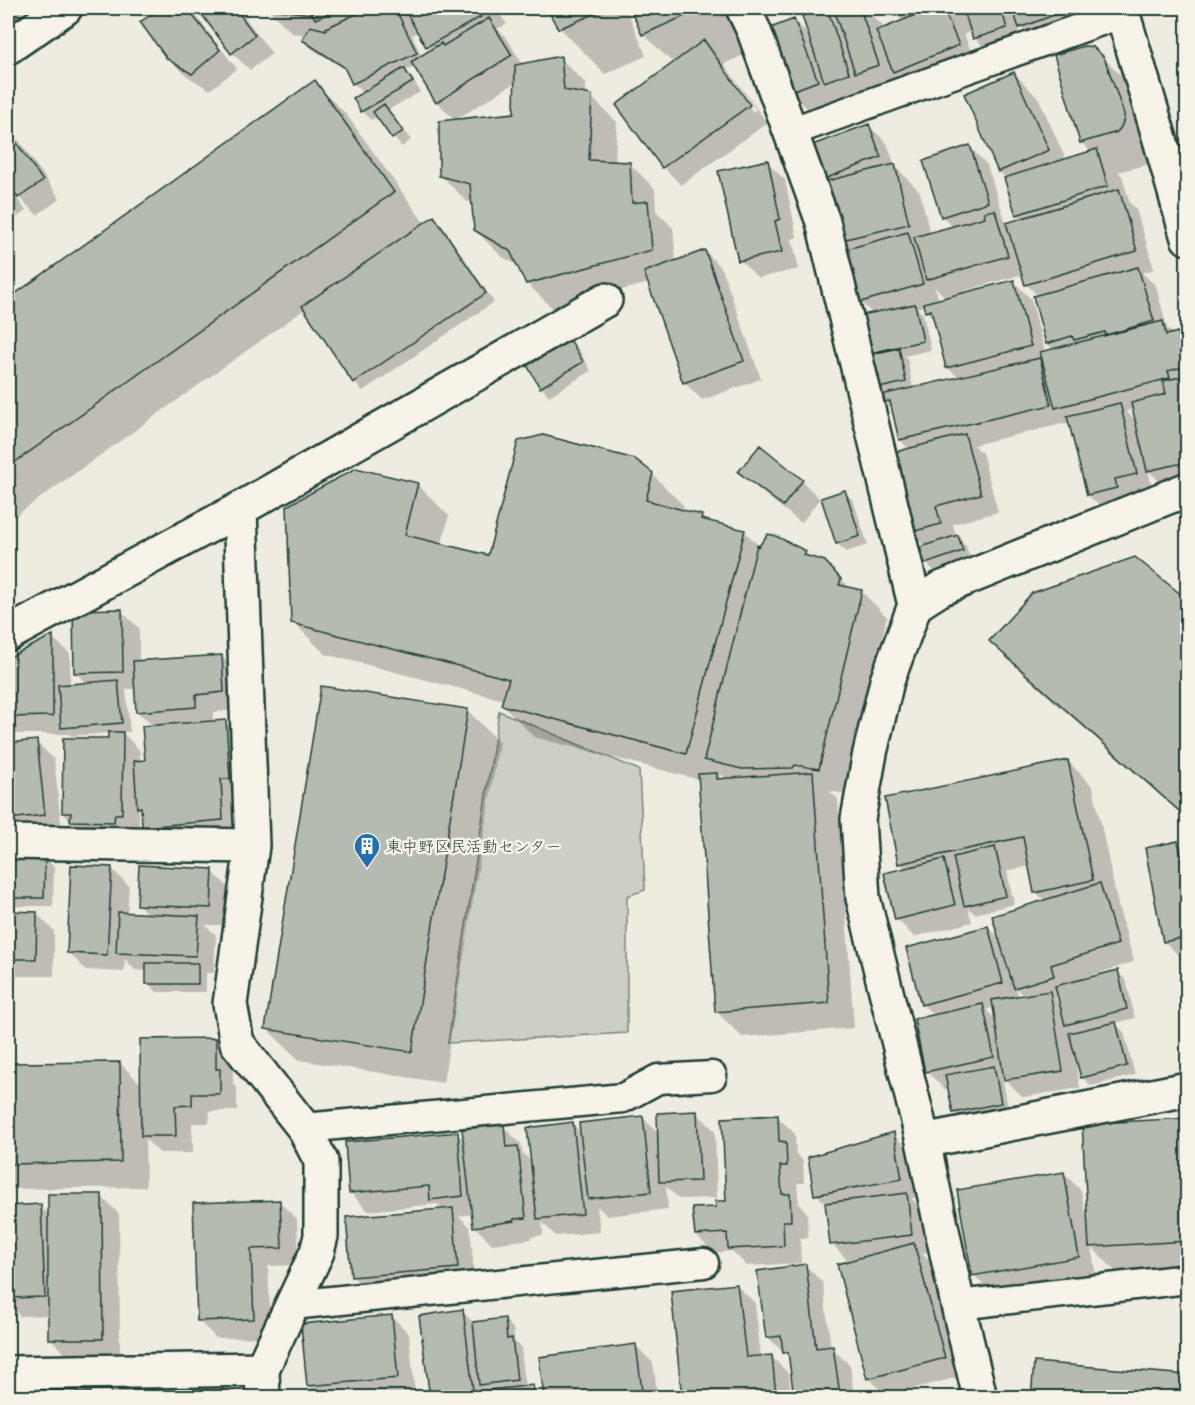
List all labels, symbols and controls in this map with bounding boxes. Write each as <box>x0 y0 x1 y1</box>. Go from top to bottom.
building icon: 東中野区民活動センター <box>352 831 382 869</box>
place label: 東中野区民活動センター <box>386 836 561 858</box>

